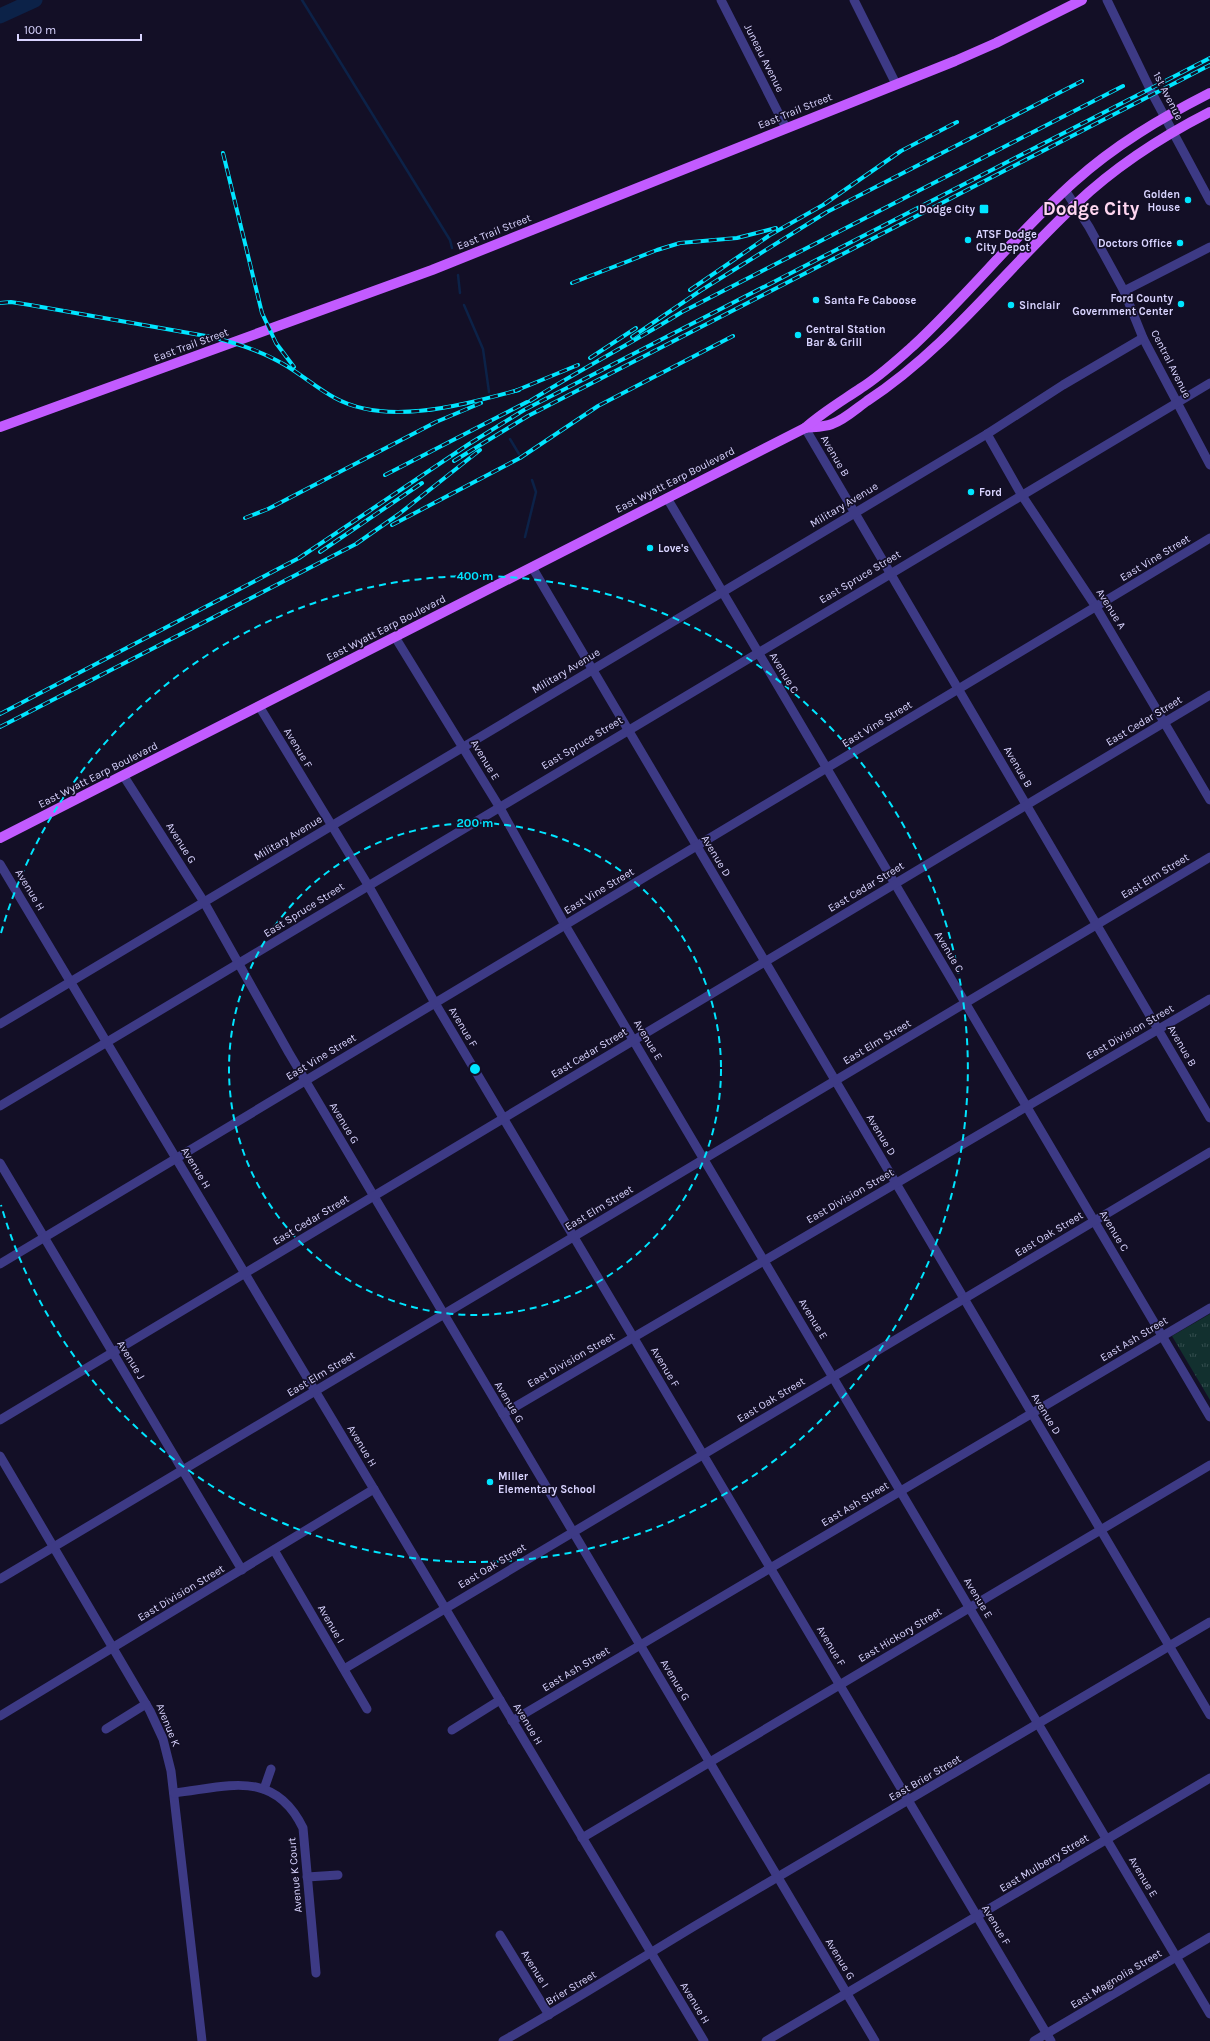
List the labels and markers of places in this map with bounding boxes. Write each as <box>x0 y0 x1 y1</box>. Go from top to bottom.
place label: Golden House <box>1144 188 1180 214</box>
marker: Golden House <box>1183 195 1193 205</box>
place label: Dodge City <box>919 203 975 216</box>
marker: Dodge City <box>978 203 990 215</box>
place label: ATSF Dodge City Depot <box>976 228 1037 254</box>
marker: ATSF Dodge City Depot <box>963 235 973 245</box>
place label: Doctors Office <box>1098 237 1172 250</box>
marker: Doctors Office <box>1175 238 1185 248</box>
place label: Ford County Government Center <box>1072 292 1174 318</box>
place label: Santa Fe Caboose <box>824 294 917 307</box>
marker: Santa Fe Caboose <box>811 295 821 305</box>
place label: Sinclair <box>1019 299 1061 312</box>
marker: Ford County Government Center <box>1176 299 1186 309</box>
marker: Sinclair <box>1006 300 1016 310</box>
place label: Central Station Bar & Grill <box>806 323 886 349</box>
marker: Central Station Bar & Grill <box>793 330 803 340</box>
place label: Ford <box>979 486 1002 499</box>
marker: Ford <box>966 487 976 497</box>
place label: Love's <box>658 542 689 555</box>
marker: Love's <box>645 543 655 553</box>
centre of rings <box>468 1062 482 1076</box>
place label: Miller Elementary School <box>498 1470 596 1496</box>
marker: Miller Elementary School <box>485 1477 495 1487</box>

